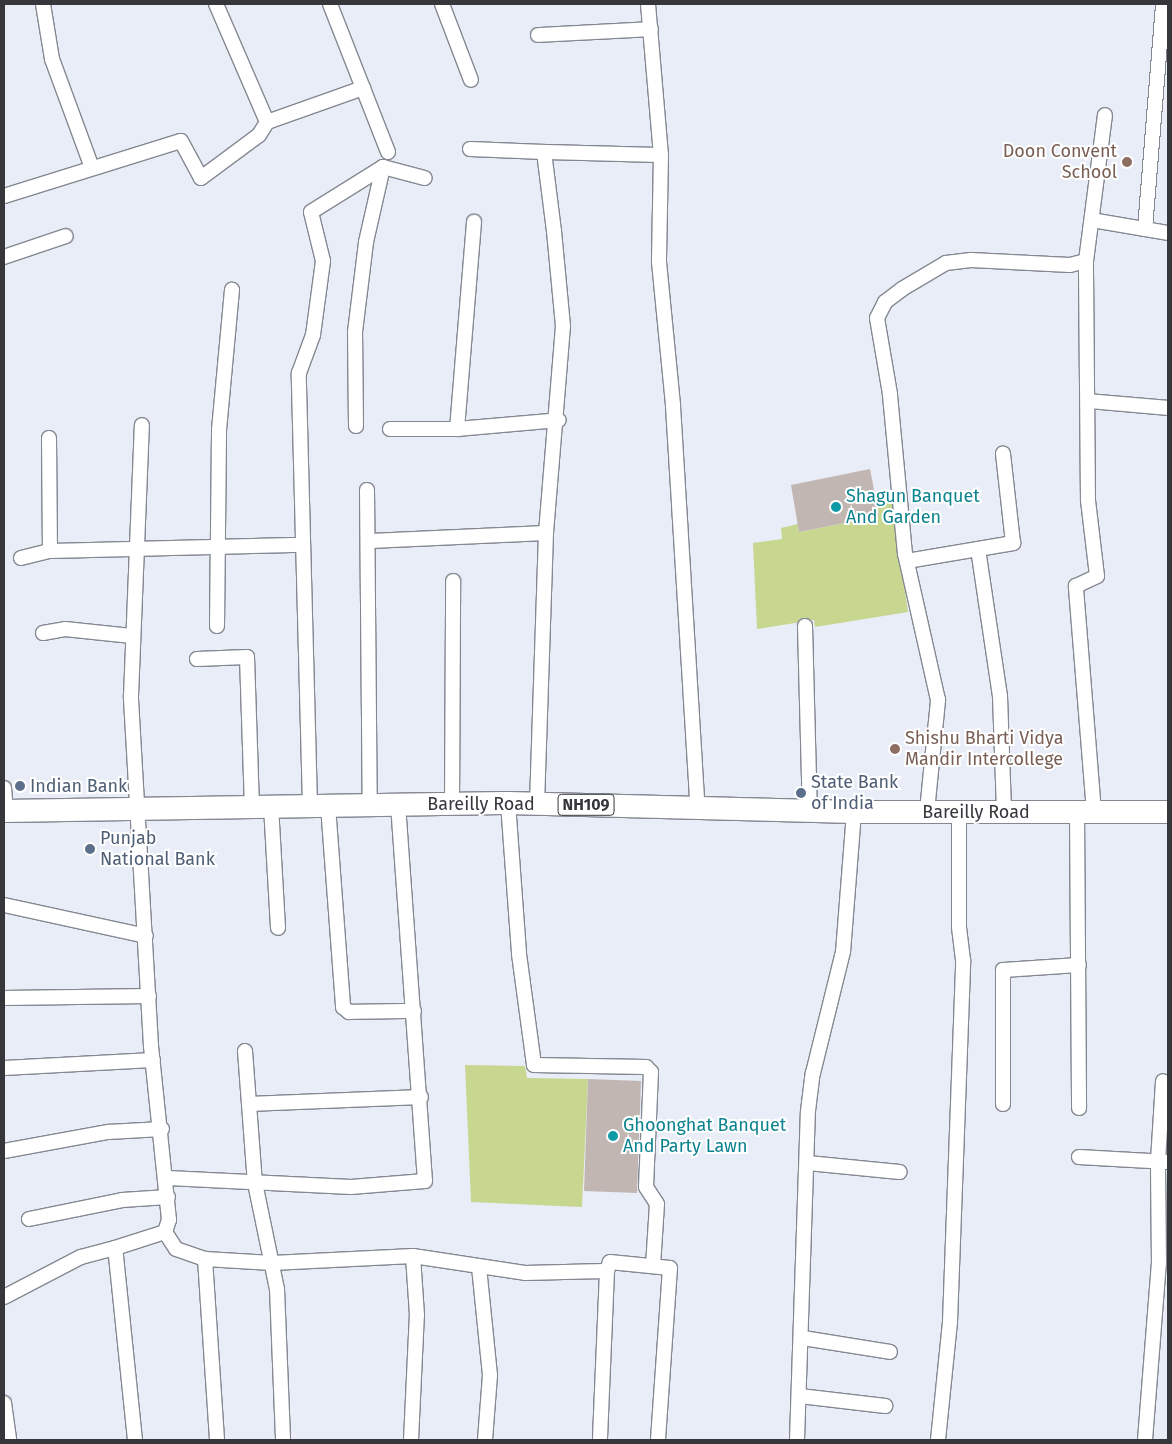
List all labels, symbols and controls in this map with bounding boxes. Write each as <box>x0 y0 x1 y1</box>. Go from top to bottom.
place label: Doon Convent School <box>1003 141 1117 183</box>
marker: Doon Convent School <box>1121 156 1133 168</box>
place label: Shagun Banquet And Garden <box>846 486 980 528</box>
marker: Shagun Banquet And Garden <box>830 501 842 513</box>
place label: Shishu Bharti Vidya Mandir Intercollege <box>905 728 1063 771</box>
marker: Shishu Bharti Vidya Mandir Intercollege <box>889 743 901 755</box>
place label: State Bank of India <box>811 772 898 814</box>
place label: Indian Bank <box>30 775 127 797</box>
marker: Indian Bank <box>14 780 26 792</box>
marker: State Bank of India <box>795 787 807 799</box>
road number: NH109 <box>557 792 615 818</box>
street label: Bareilly Road <box>427 793 535 815</box>
street label: Bareilly Road <box>922 801 1030 823</box>
place label: Punjab National Bank <box>100 828 215 871</box>
marker: Punjab National Bank <box>84 843 96 855</box>
place label: Ghoonghat Banquet And Party Lawn <box>623 1115 786 1158</box>
marker: Ghoonghat Banquet And Party Lawn <box>607 1130 619 1142</box>

